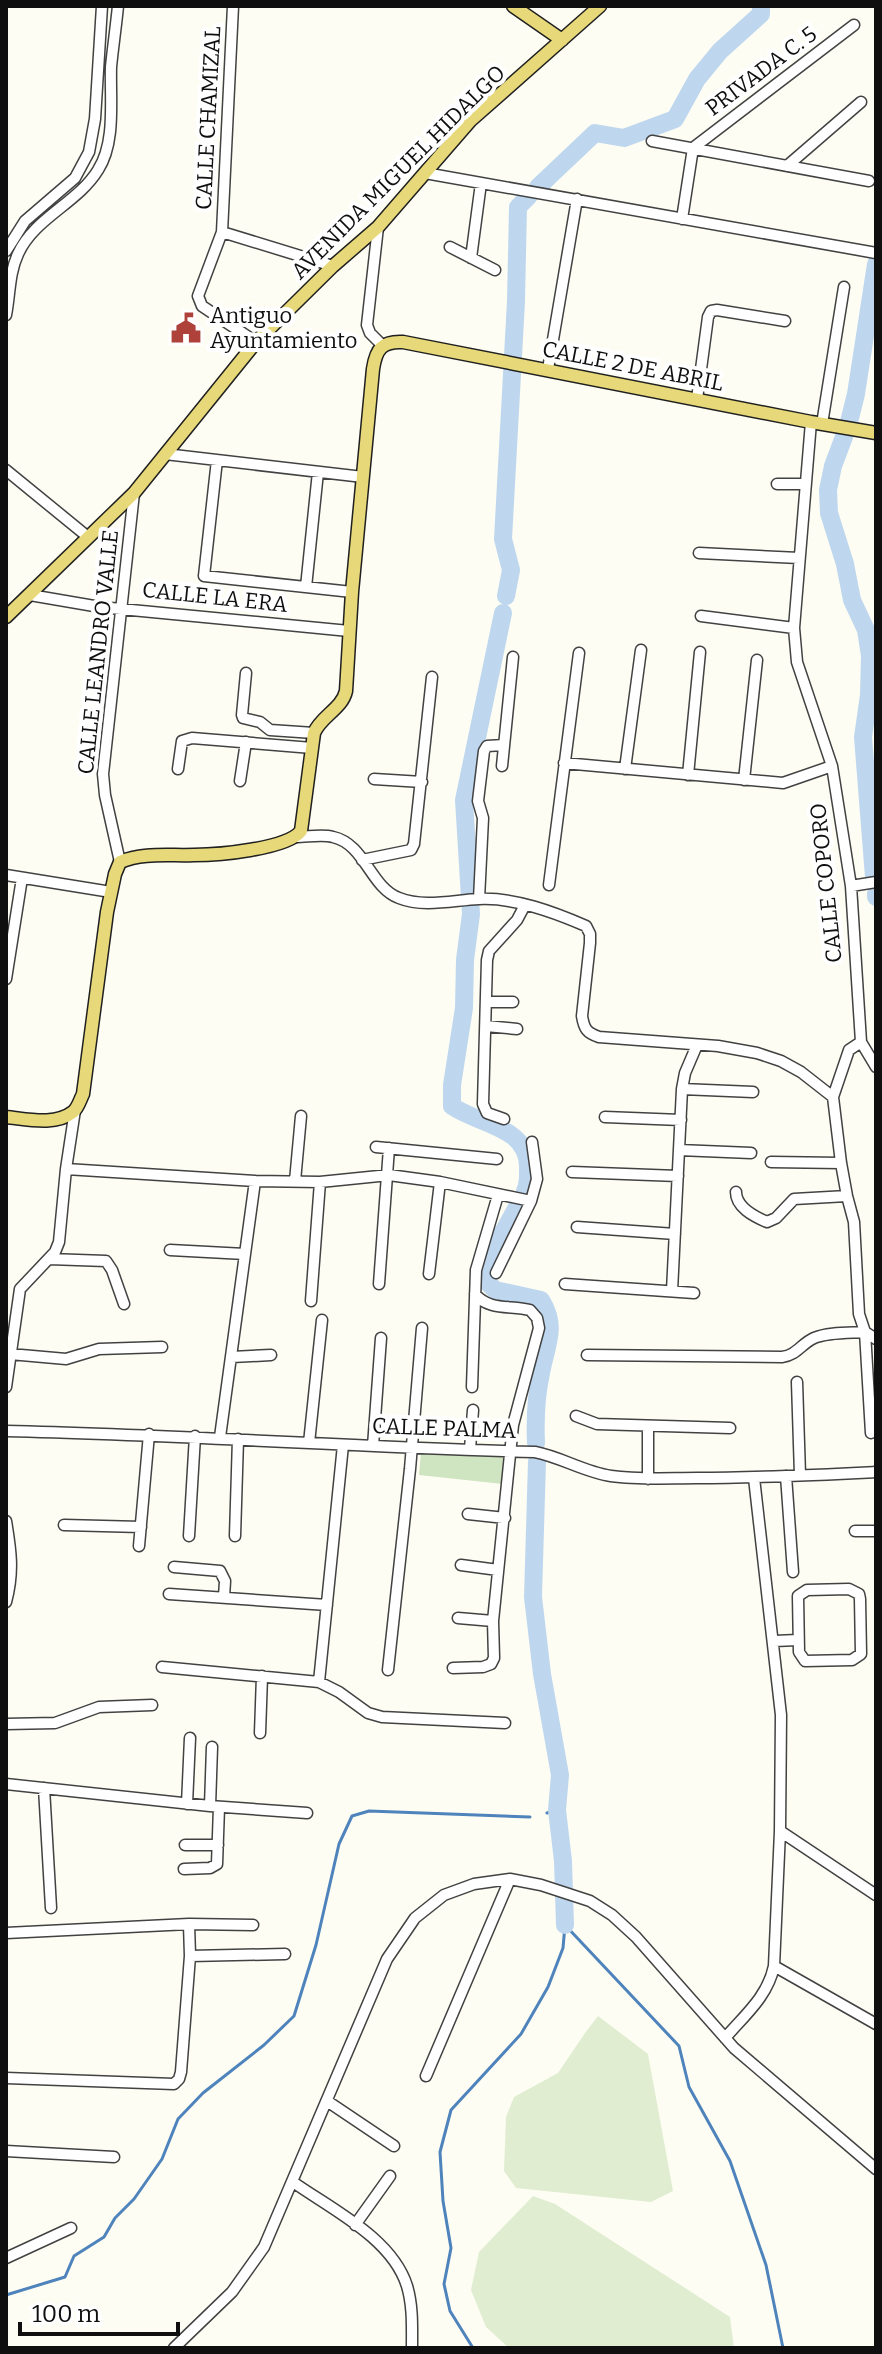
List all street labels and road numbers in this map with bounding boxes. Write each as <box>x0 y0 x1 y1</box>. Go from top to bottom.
street label: PRIVADA C. 5 <box>700 20 822 122</box>
street label: CALLE CHAMIZAL <box>190 25 226 211</box>
street label: AVENIDA MIGUEL HIDALGO <box>285 59 511 285</box>
street label: CALLE 2 DE ABRIL <box>540 335 726 397</box>
street label: CALLE LEANDRO VALLE <box>72 528 124 776</box>
street label: CALLE LA ERA <box>141 576 289 618</box>
street label: CALLE COPORO <box>804 802 848 964</box>
street label: CALLE PALMA <box>371 1412 517 1444</box>

